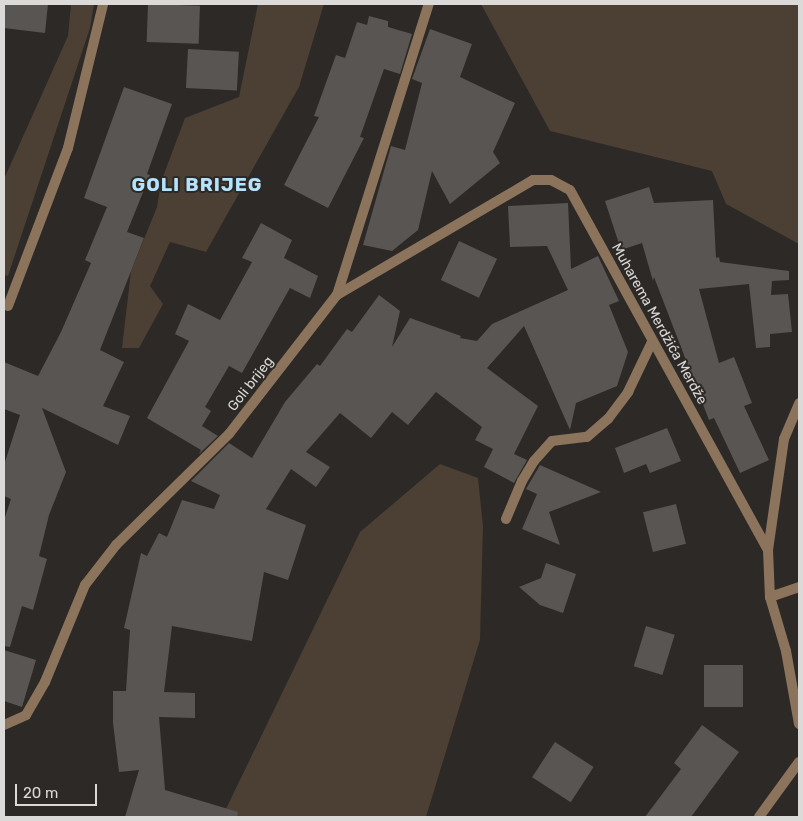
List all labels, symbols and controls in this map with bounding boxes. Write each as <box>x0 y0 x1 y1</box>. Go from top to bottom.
district label: GOLI BRIJEG <box>130 174 264 196</box>
street label: Muharema Merdžića Merdže <box>608 241 710 407</box>
street label: Goli brijeg <box>225 353 277 415</box>
scale bar <box>18 774 100 806</box>
text: 20 m <box>23 784 58 802</box>

